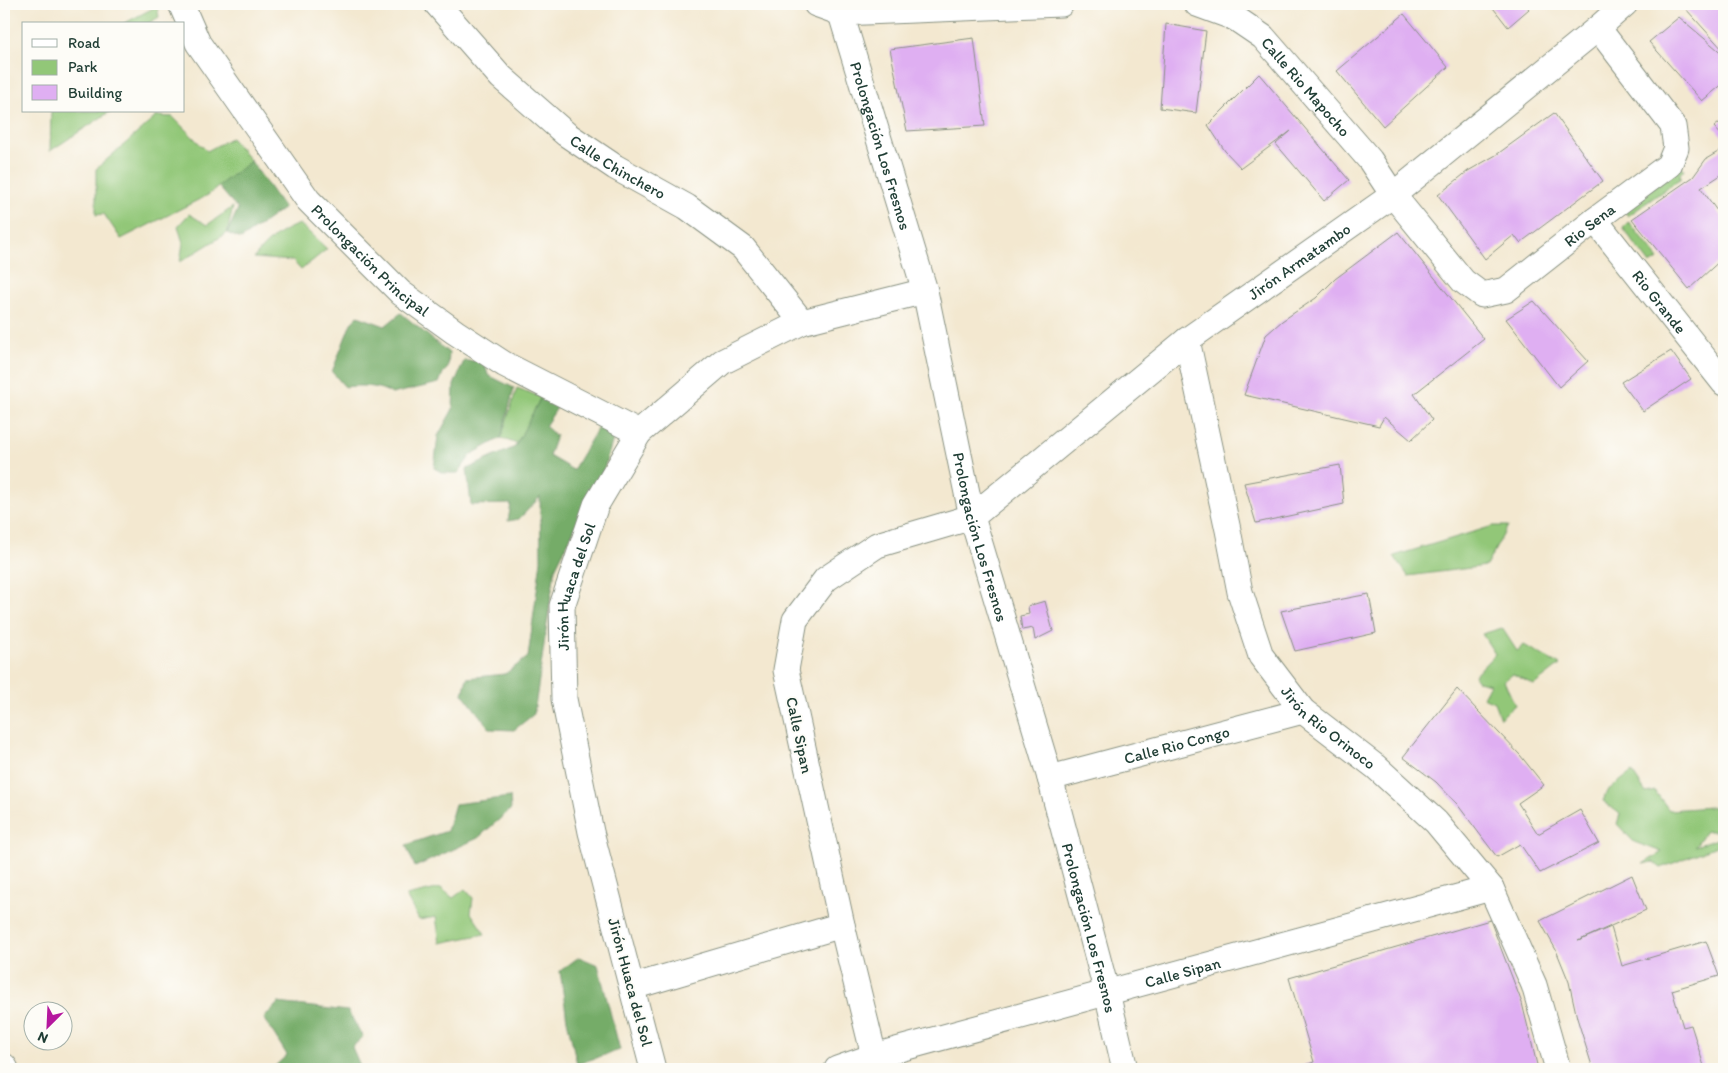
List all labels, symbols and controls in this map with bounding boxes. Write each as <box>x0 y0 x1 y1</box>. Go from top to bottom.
legend <box>22 22 185 112</box>
street label: Calle Rio Mapocho <box>1257 33 1354 141</box>
text: Road <box>68 34 101 52</box>
text: Park <box>68 58 98 76</box>
street label: Prolongación Los Fresnos <box>846 59 915 232</box>
text: Building <box>68 84 122 102</box>
street label: Calle Chinchero <box>566 130 669 203</box>
street label: Rio Sena <box>1560 199 1619 251</box>
street label: Prolongación Principal <box>307 200 433 321</box>
street label: Jirón Armatambo <box>1244 219 1354 304</box>
street label: Rio Grande <box>1628 266 1690 338</box>
street label: Prolongación Los Fresnos <box>949 450 1012 624</box>
street label: Jirón Huaca del Sol <box>553 520 600 651</box>
street label: Jirón Rio Orinoco <box>1277 682 1379 773</box>
street label: Calle Sipan <box>782 695 817 775</box>
street label: Calle Rio Congo <box>1122 722 1232 768</box>
street label: Prolongación Los Fresnos <box>1058 841 1120 1015</box>
street label: Jirón Huaca del Sol <box>604 916 657 1049</box>
street label: Calle Sipan <box>1143 953 1223 992</box>
north arrow <box>22 1000 72 1050</box>
text: N <box>35 1028 51 1047</box>

